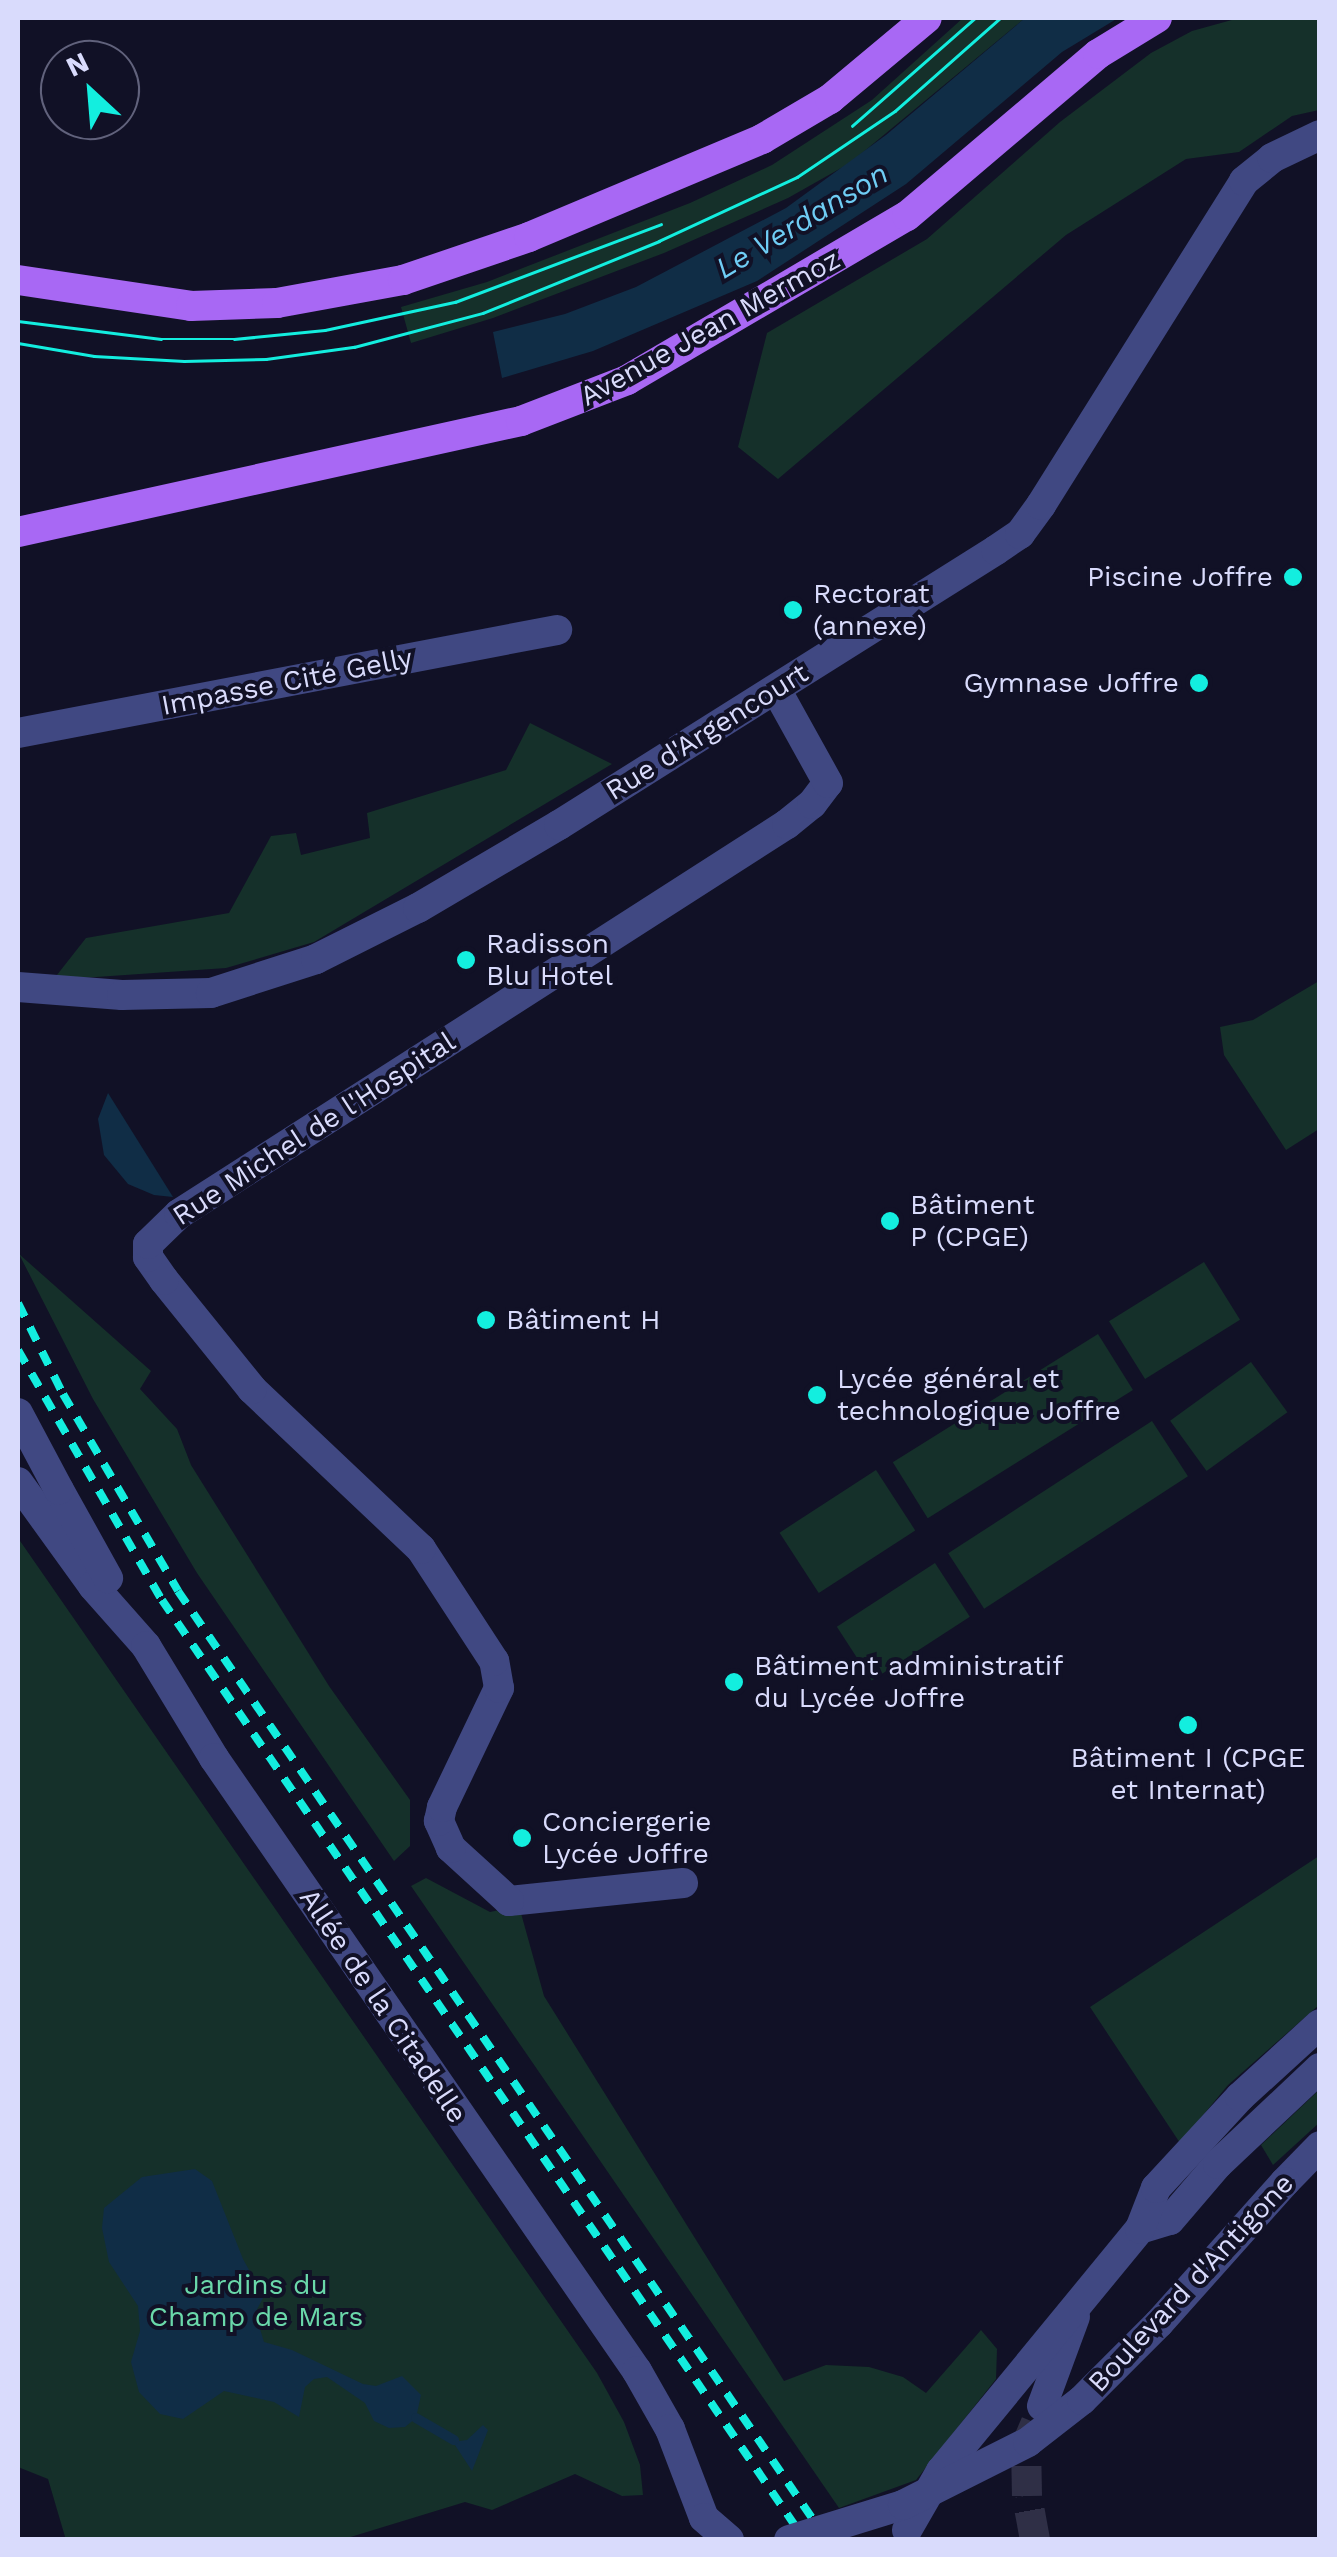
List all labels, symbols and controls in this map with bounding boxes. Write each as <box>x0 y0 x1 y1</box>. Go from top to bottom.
north arrow <box>40 40 140 140</box>
text: N <box>61 45 94 84</box>
water label: Le Verdanson <box>709 155 895 287</box>
street label: Avenue Jean Mermoz <box>574 242 846 414</box>
place label: Piscine Joffre <box>1086 560 1273 594</box>
marker: Piscine Joffre <box>1282 566 1304 588</box>
place label: Rectorat (annexe) <box>813 577 930 643</box>
marker: Rectorat (annexe) <box>782 599 804 621</box>
street label: Impasse Cité Gelly <box>159 641 415 723</box>
street label: Rue d'Argencourt <box>600 656 814 808</box>
place label: Gymnase Joffre <box>963 666 1179 700</box>
marker: Gymnase Joffre <box>1188 672 1210 694</box>
place label: Radisson Blu Hotel <box>486 927 613 993</box>
marker: Radisson Blu Hotel <box>455 949 477 971</box>
street label: Rue Michel de l'Hospital <box>166 1025 462 1233</box>
place label: Bâtiment P (CPGE) <box>910 1188 1034 1254</box>
marker: Bâtiment P (CPGE) <box>879 1210 901 1232</box>
place label: Bâtiment H <box>506 1303 661 1337</box>
marker: Bâtiment H <box>475 1309 497 1331</box>
place label: Lycée général et technologique Joffre <box>837 1362 1122 1428</box>
marker: Lycée général et technologique Joffre <box>806 1384 828 1406</box>
place label: Bâtiment administratif du Lycée Joffre <box>754 1649 1063 1715</box>
marker: Bâtiment administratif du Lycée Joffre <box>723 1671 745 1693</box>
marker: Bâtiment I (CPGE et Internat) <box>1177 1714 1199 1736</box>
place label: Bâtiment I (CPGE et Internat) <box>1071 1741 1305 1807</box>
place label: Conciergerie Lycée Joffre <box>542 1805 711 1871</box>
marker: Conciergerie Lycée Joffre <box>511 1827 533 1849</box>
street label: Allée de la Citadelle <box>292 1882 474 2130</box>
street label: Boulevard d'Antigone <box>1081 2167 1301 2399</box>
park label: Jardins du Champ de Mars <box>149 2268 363 2334</box>

